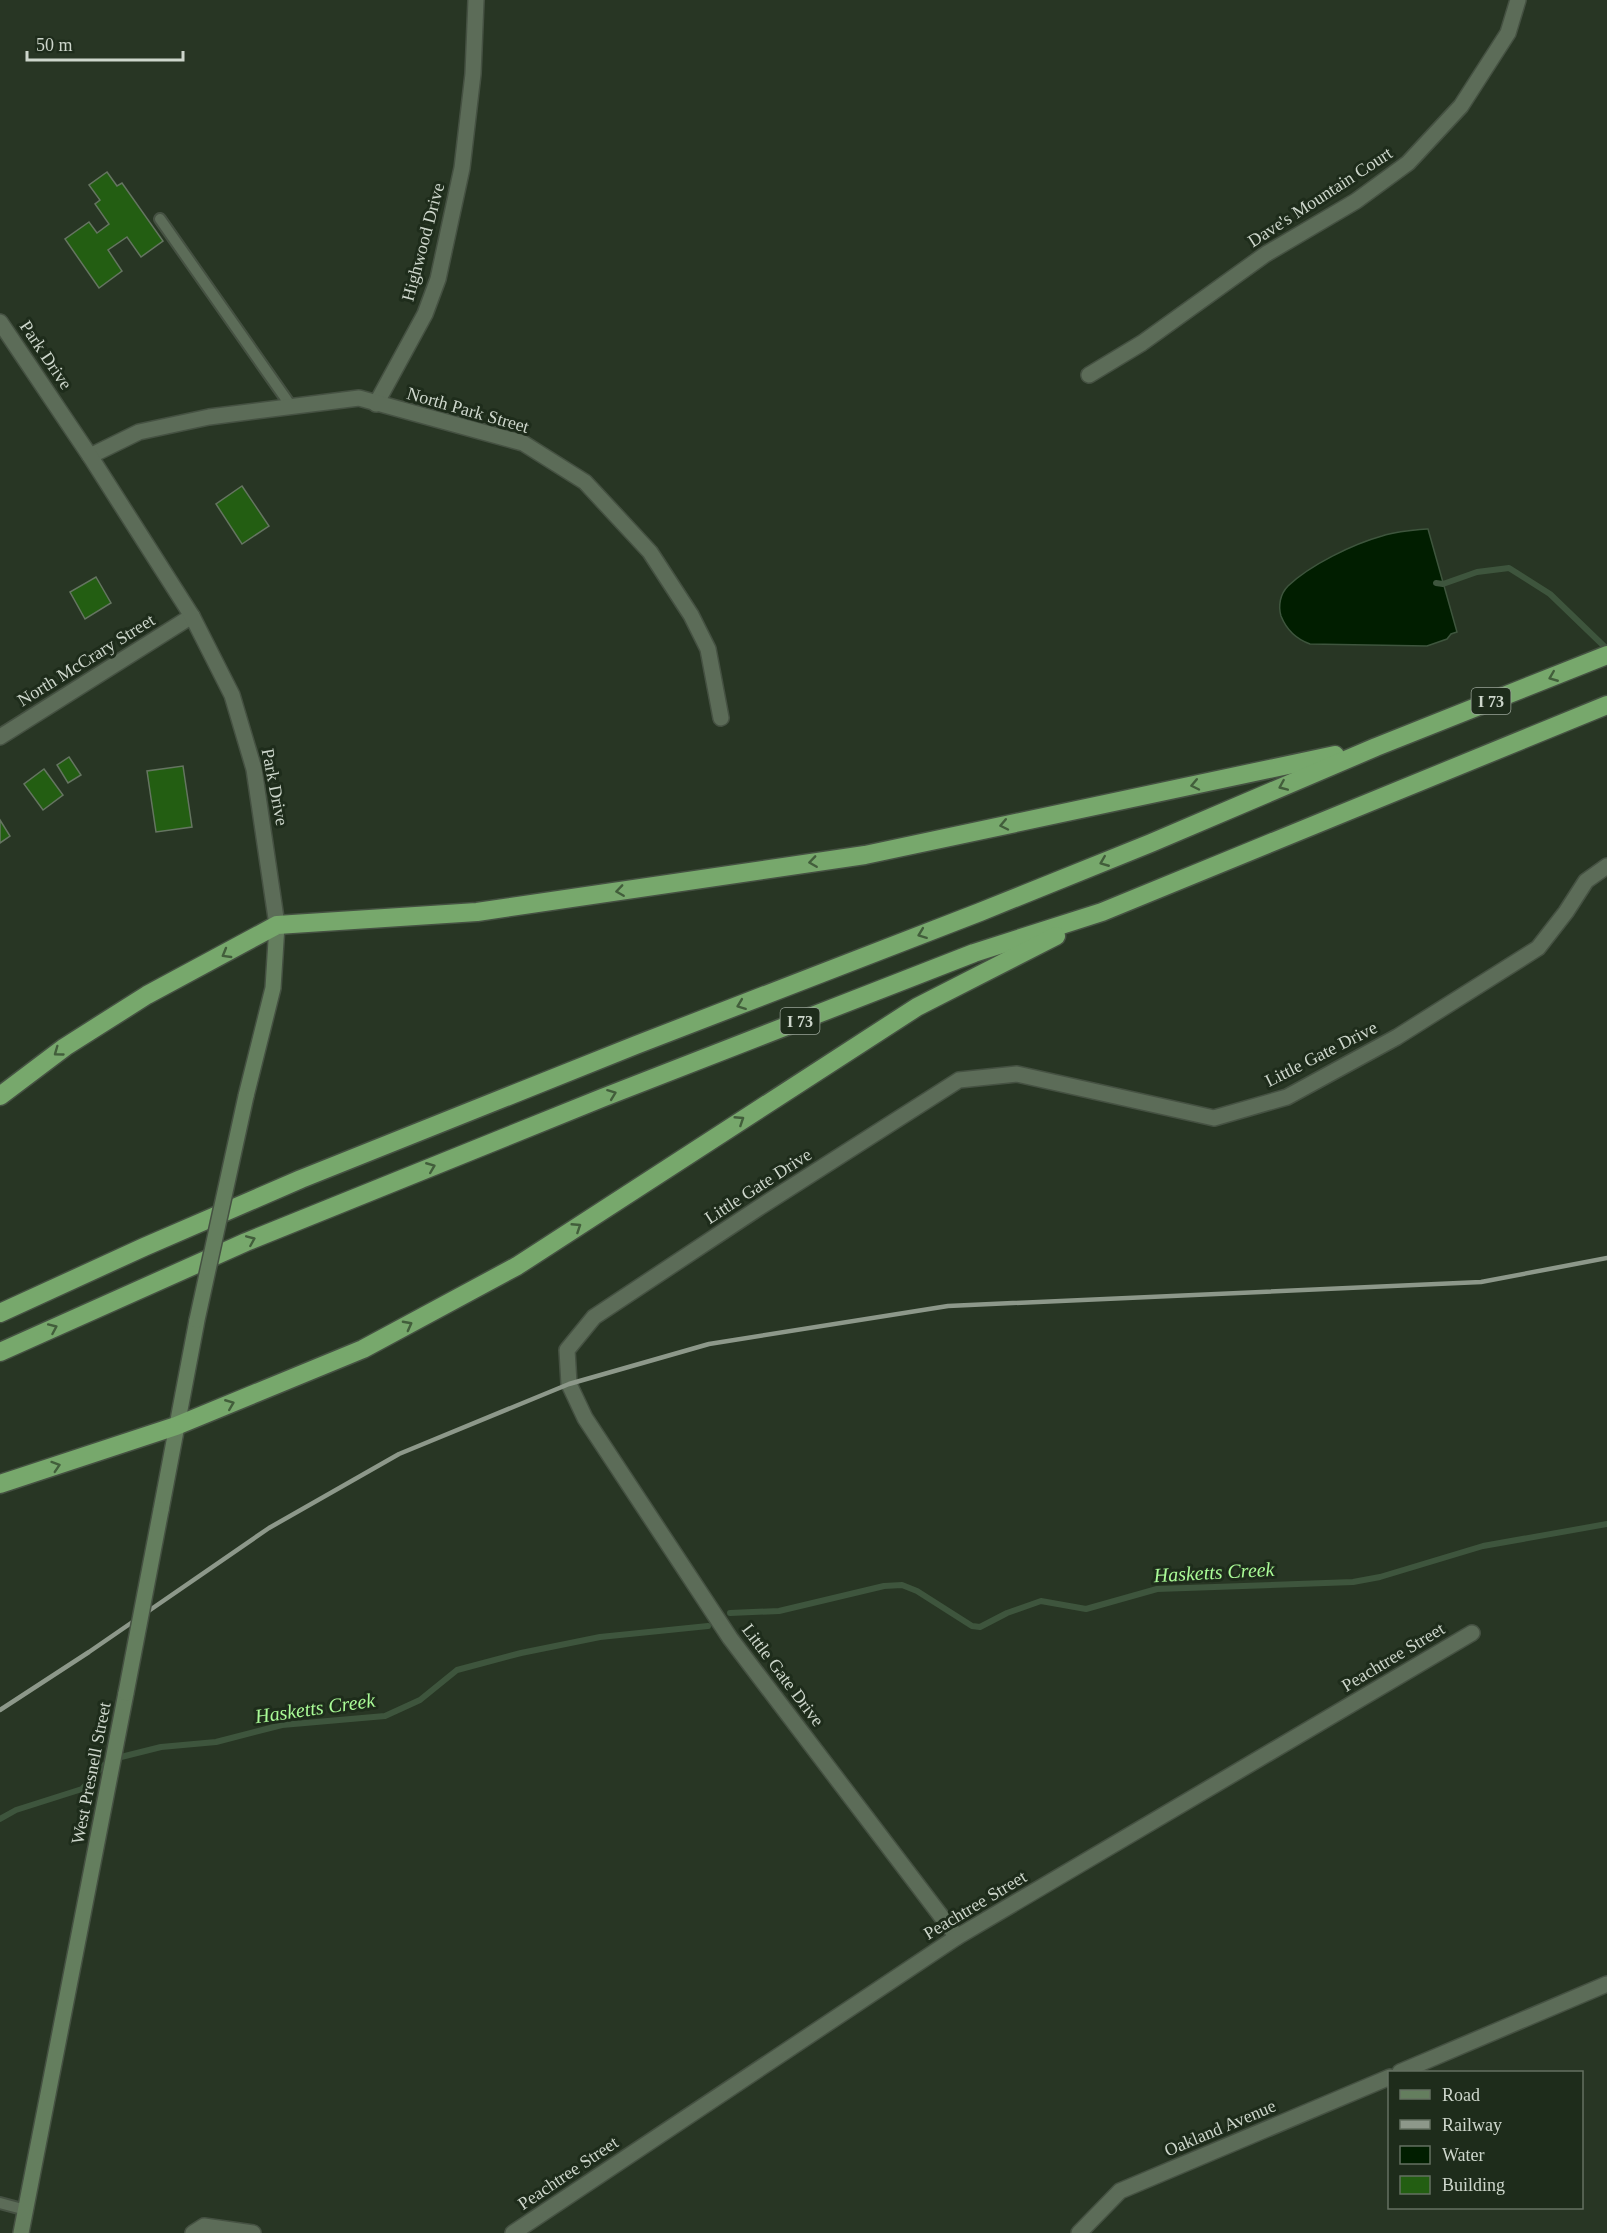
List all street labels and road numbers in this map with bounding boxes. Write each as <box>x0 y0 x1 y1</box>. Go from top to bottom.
street label: Dave's Mountain Court <box>1244 143 1396 251</box>
street label: Highwood Drive <box>398 181 448 303</box>
street label: Park Drive <box>16 317 76 393</box>
street label: North Park Street <box>405 383 531 437</box>
street label: North McCrary Street <box>14 610 158 710</box>
road number: I 73 <box>1472 688 1510 714</box>
street label: Park Drive <box>258 747 292 827</box>
road number: I 73 <box>780 1008 820 1034</box>
street label: Little Gate Drive <box>1262 1017 1380 1091</box>
street label: Little Gate Drive <box>701 1144 815 1228</box>
street label: Peachtree Street <box>1338 1618 1448 1696</box>
street label: Little Gate Drive <box>738 1620 828 1730</box>
street label: West Presnell Street <box>67 1700 115 1846</box>
street label: Peachtree Street <box>920 1866 1030 1944</box>
street label: Oakland Avenue <box>1161 2096 1279 2160</box>
street label: Peachtree Street <box>514 2132 622 2214</box>

